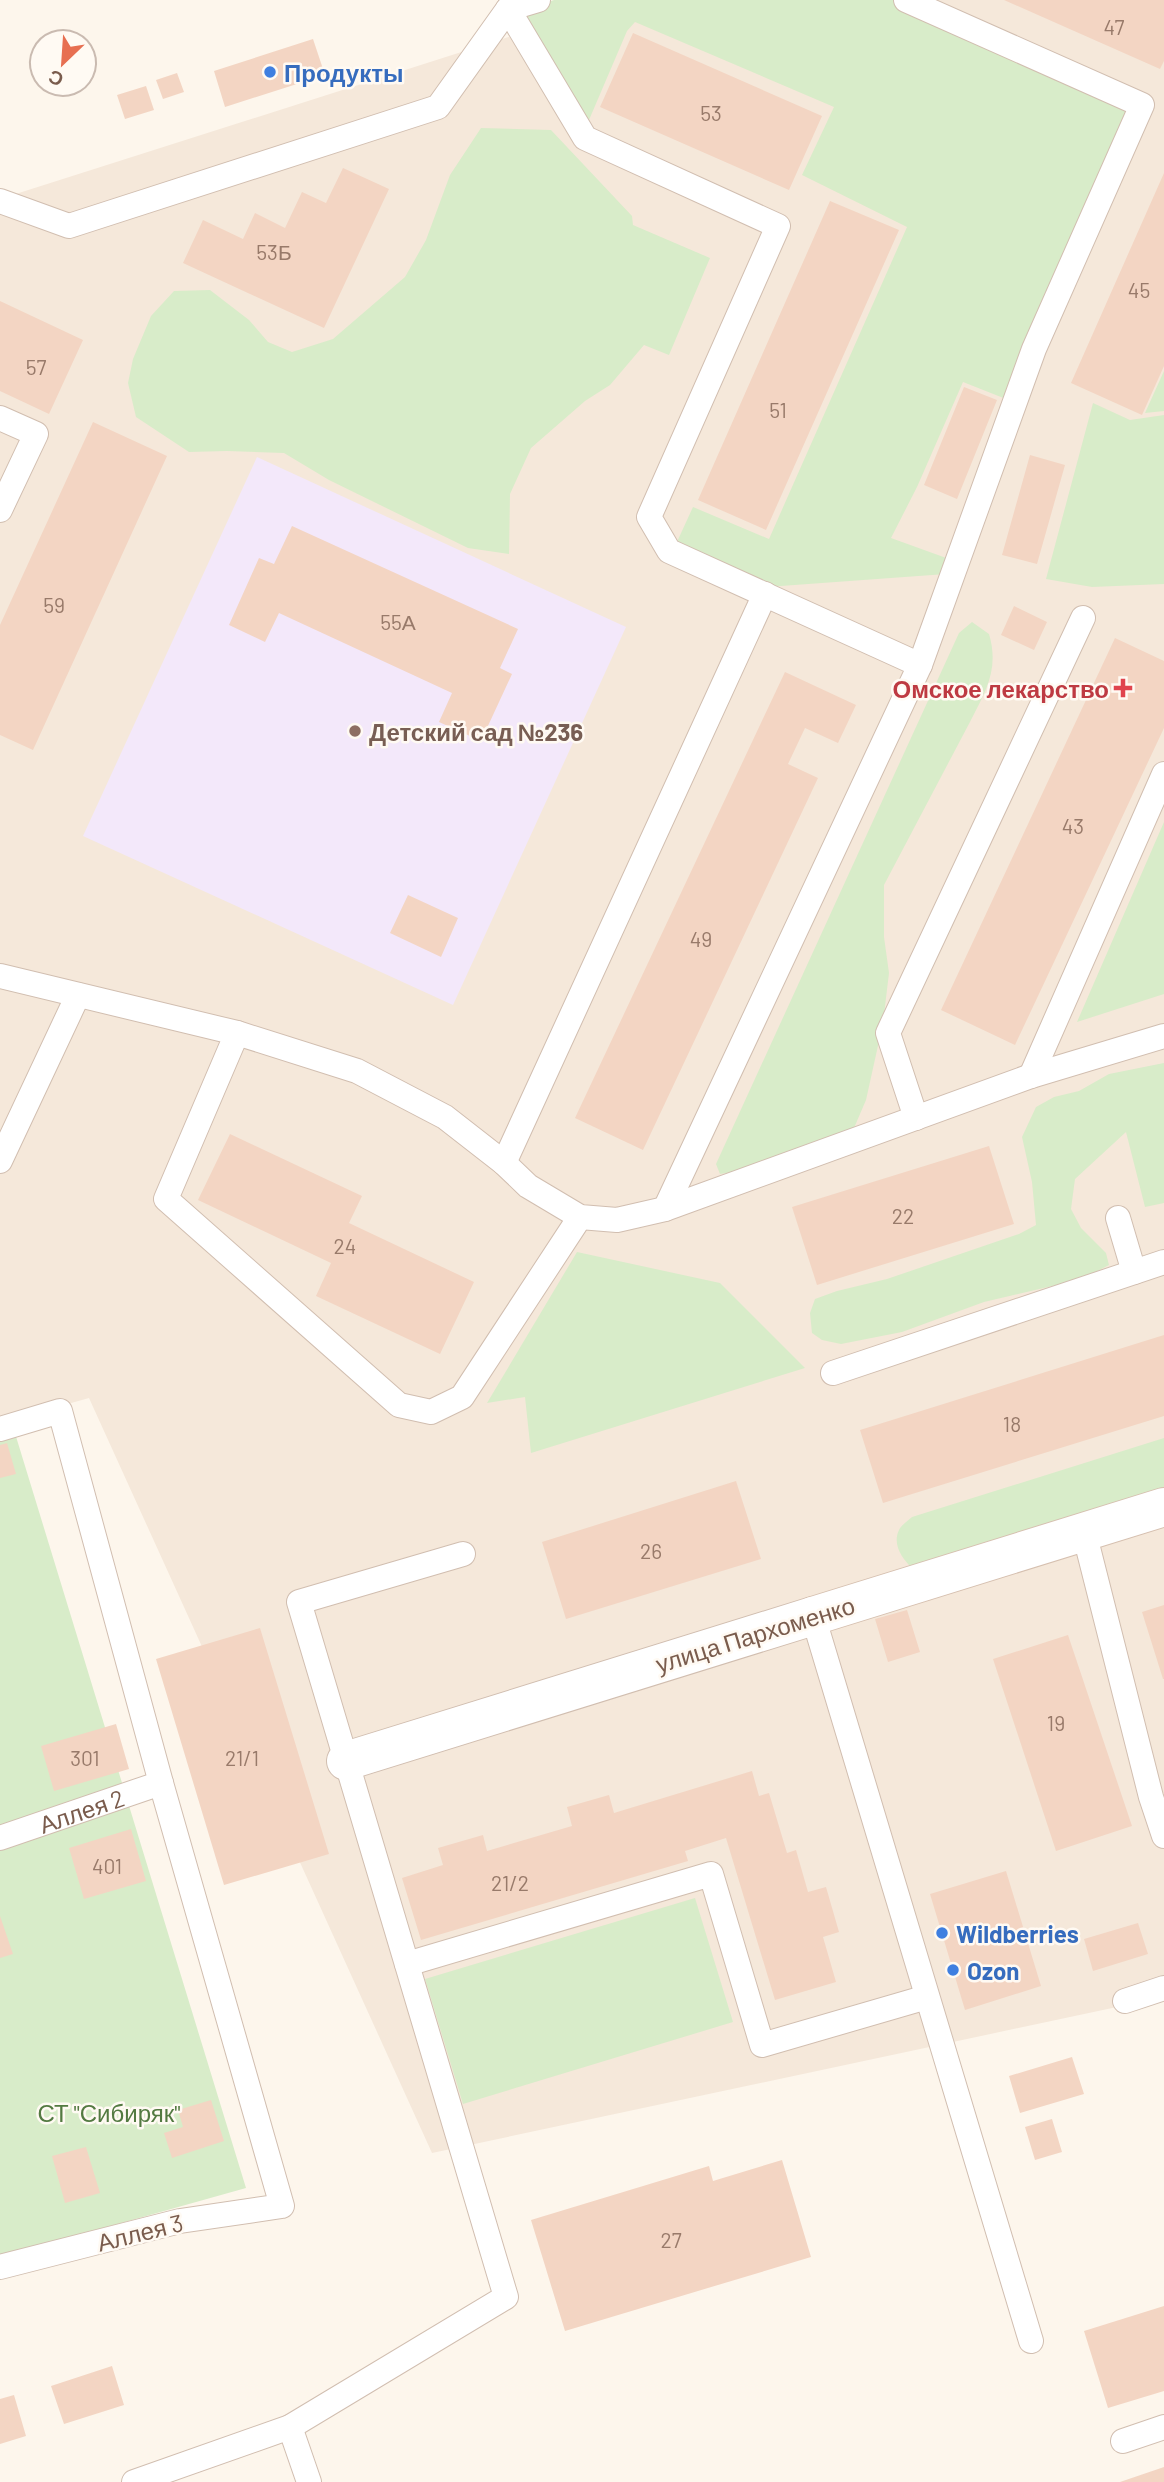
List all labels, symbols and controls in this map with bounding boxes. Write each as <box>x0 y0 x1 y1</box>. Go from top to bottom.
house number: 47 <box>1104 14 1125 39</box>
north arrow <box>28 28 98 98</box>
place label: Продукты <box>284 58 403 87</box>
marker: Продукты <box>262 64 278 80</box>
text: С <box>44 65 67 92</box>
house number: 53 <box>700 100 722 125</box>
house number: 53Б <box>256 239 292 264</box>
house number: 45 <box>1128 277 1150 302</box>
house number: 57 <box>26 354 46 379</box>
house number: 51 <box>769 397 787 422</box>
house number: 59 <box>43 592 65 617</box>
house number: 55А <box>380 609 416 634</box>
place label: Омское лекарство <box>893 674 1109 703</box>
marker: Омское лекарство <box>1115 680 1131 696</box>
place label: Детский сад №236 <box>369 717 583 746</box>
marker: Детский сад №236 <box>347 723 363 739</box>
house number: 43 <box>1062 813 1084 838</box>
house number: 49 <box>690 926 712 951</box>
house number: 22 <box>892 1203 914 1228</box>
house number: 24 <box>334 1233 356 1258</box>
house number: 18 <box>1003 1411 1021 1436</box>
house number: 26 <box>640 1538 662 1563</box>
street label: улица Пархоменко <box>652 1590 858 1678</box>
house number: 19 <box>1047 1710 1065 1735</box>
house number: 301 <box>70 1745 100 1770</box>
house number: 21/1 <box>225 1745 259 1770</box>
street label: Аллея 2 <box>35 1782 128 1838</box>
house number: 401 <box>92 1853 122 1878</box>
house number: 21/2 <box>491 1870 529 1895</box>
place label: Wildberries <box>956 1919 1079 1948</box>
marker: Wildberries <box>934 1925 950 1941</box>
place label: Ozon <box>967 1956 1019 1985</box>
marker: Ozon <box>945 1962 961 1978</box>
park label: СТ "Сибиряк" <box>37 2098 181 2127</box>
street label: Аллея 3 <box>94 2207 186 2257</box>
house number: 27 <box>660 2227 682 2252</box>

